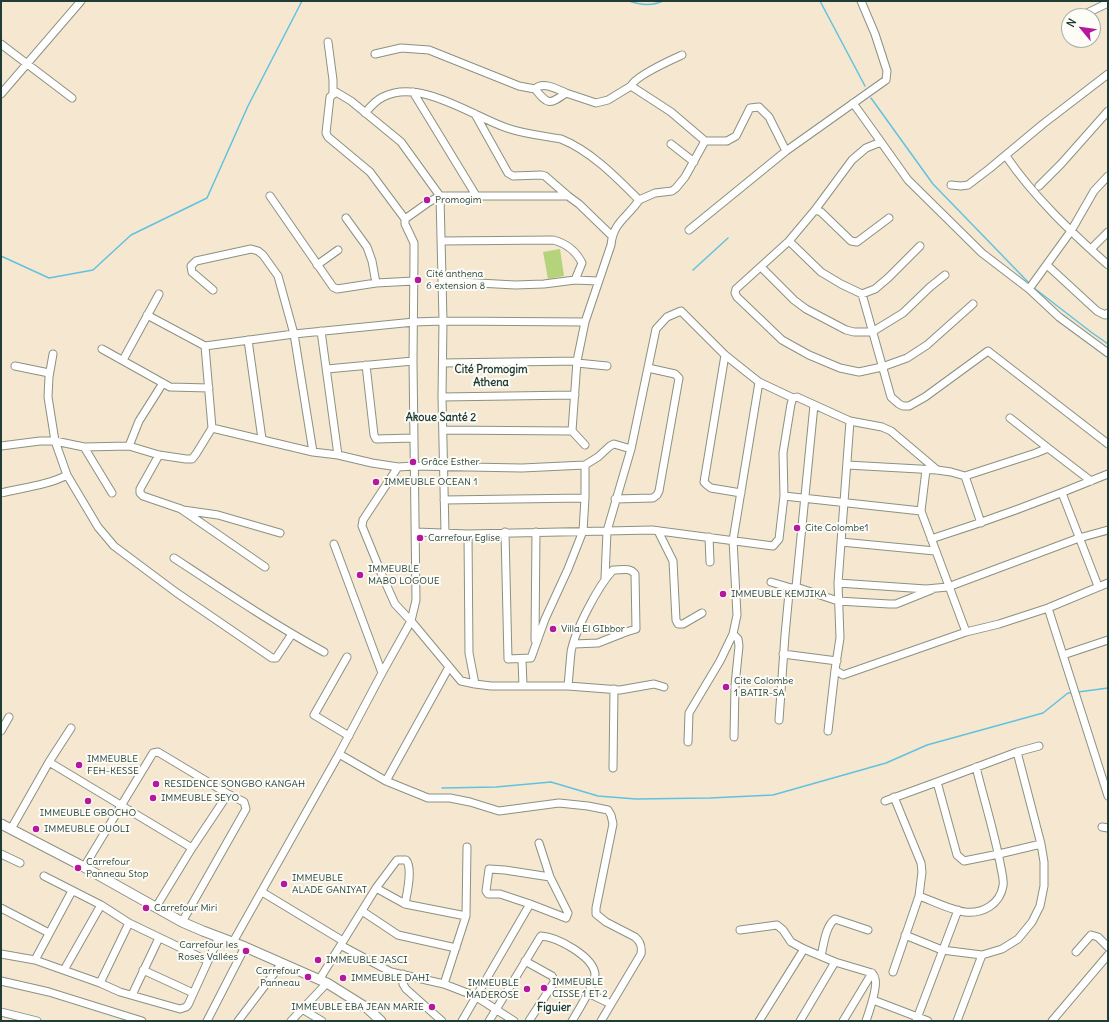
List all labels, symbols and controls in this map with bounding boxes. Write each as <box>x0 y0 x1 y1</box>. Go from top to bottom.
north arrow <box>1061 8 1101 48</box>
text: N <box>1063 16 1079 29</box>
place label: Promogim <box>435 194 482 206</box>
marker: Promogim <box>422 195 432 205</box>
place label: Cité anthena 6 extension 8 <box>426 268 485 292</box>
marker: Cité anthena 6 extension 8 <box>413 275 423 285</box>
district label: Cité Promogim Athena <box>454 363 528 389</box>
district label: Akoue Santé 2 <box>406 411 476 425</box>
place label: Grâce Esther <box>421 456 480 468</box>
marker: Grâce Esther <box>408 457 418 467</box>
place label: IMMEUBLE OCEAN 1 <box>384 476 477 488</box>
marker: IMMEUBLE OCEAN 1 <box>371 477 381 487</box>
place label: Cite Colombe1 <box>805 522 868 534</box>
marker: Cite Colombe1 <box>792 523 802 533</box>
place label: Carrefour Eglise <box>428 532 500 544</box>
marker: Carrefour Eglise <box>415 533 425 543</box>
place label: IMMEUBLE MABO LOGOUE <box>368 563 440 586</box>
marker: IMMEUBLE MABO LOGOUE <box>355 570 365 580</box>
place label: IMMEUBLE KEMJIKA <box>731 588 827 600</box>
marker: IMMEUBLE KEMJIKA <box>718 589 728 599</box>
place label: Villa El GIbbor <box>561 623 625 635</box>
marker: Villa El GIbbor <box>548 624 558 634</box>
place label: Cite Colombe 1 BATIR-SA <box>734 675 793 698</box>
marker: Cite Colombe 1 BATIR-SA <box>721 682 731 692</box>
place label: IMMEUBLE FEH-KESSE <box>87 753 139 776</box>
marker: IMMEUBLE FEH-KESSE <box>74 760 84 770</box>
place label: RESIDENCE SONGBO KANGAH <box>164 778 305 790</box>
marker: RESIDENCE SONGBO KANGAH <box>151 779 161 789</box>
place label: IMMEUBLE SEYO <box>161 792 239 804</box>
marker: IMMEUBLE SEYO <box>148 793 158 803</box>
marker: IMMEUBLE GBOCHO <box>83 796 93 806</box>
place label: IMMEUBLE GBOCHO <box>40 807 136 819</box>
place label: IMMEUBLE OUOLI <box>44 823 130 835</box>
marker: IMMEUBLE OUOLI <box>31 824 41 834</box>
place label: Carrefour Panneau Stop <box>86 856 148 880</box>
marker: Carrefour Panneau Stop <box>73 863 83 873</box>
place label: IMMEUBLE ALADE GANIYAT <box>292 872 367 896</box>
marker: IMMEUBLE ALADE GANIYAT <box>279 879 289 889</box>
place label: Carrefour Miri <box>154 902 217 914</box>
marker: Carrefour Miri <box>141 903 151 913</box>
place label: Carrefour les Roses Vallées <box>178 939 238 962</box>
marker: Carrefour les Roses Vallées <box>241 946 251 956</box>
place label: IMMEUBLE JASCI <box>326 954 408 966</box>
marker: IMMEUBLE JASCI <box>313 955 323 965</box>
place label: Carrefour Panneau <box>256 965 300 988</box>
marker: Carrefour Panneau <box>303 972 313 982</box>
place label: IMMEUBLE DAHI <box>351 972 430 984</box>
marker: IMMEUBLE DAHI <box>338 973 348 983</box>
place label: IMMEUBLE CISSE 1 ET 2 <box>552 976 608 1000</box>
place label: IMMEUBLE MADEROSE <box>466 977 519 1000</box>
marker: IMMEUBLE CISSE 1 ET 2 <box>539 983 549 993</box>
marker: IMMEUBLE MADEROSE <box>522 984 532 994</box>
place label: IMMEUBLE EBA JEAN MARIE <box>291 1001 424 1013</box>
district label: Figuier <box>537 1001 571 1015</box>
marker: IMMEUBLE EBA JEAN MARIE <box>427 1002 437 1012</box>

